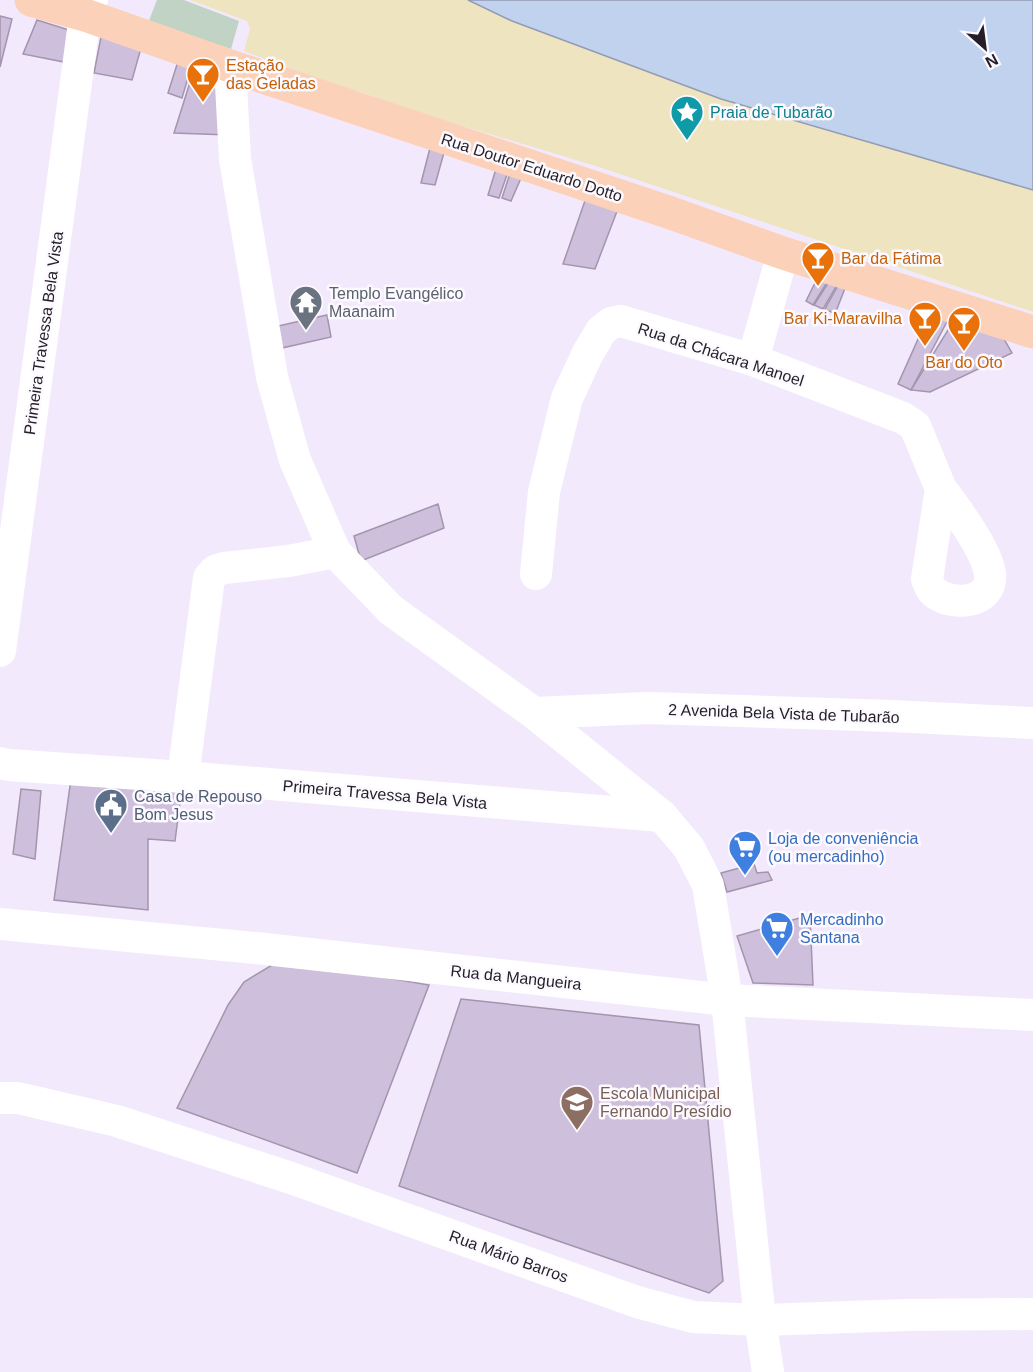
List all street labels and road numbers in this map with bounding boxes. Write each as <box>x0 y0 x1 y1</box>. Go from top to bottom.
street label: Rua Doutor Eduardo Dotto <box>439 130 625 205</box>
street label: Primeira Travessa Bela Vista <box>21 230 66 436</box>
street label: Rua da Chácara Manoel <box>636 320 806 389</box>
street label: 2 Avenida Bela Vista de Tubarão <box>668 701 900 726</box>
street label: Primeira Travessa Bela Vista <box>282 777 488 812</box>
street label: Rua da Mangueira <box>450 962 582 993</box>
street label: Rua Mário Barros <box>447 1227 571 1286</box>

